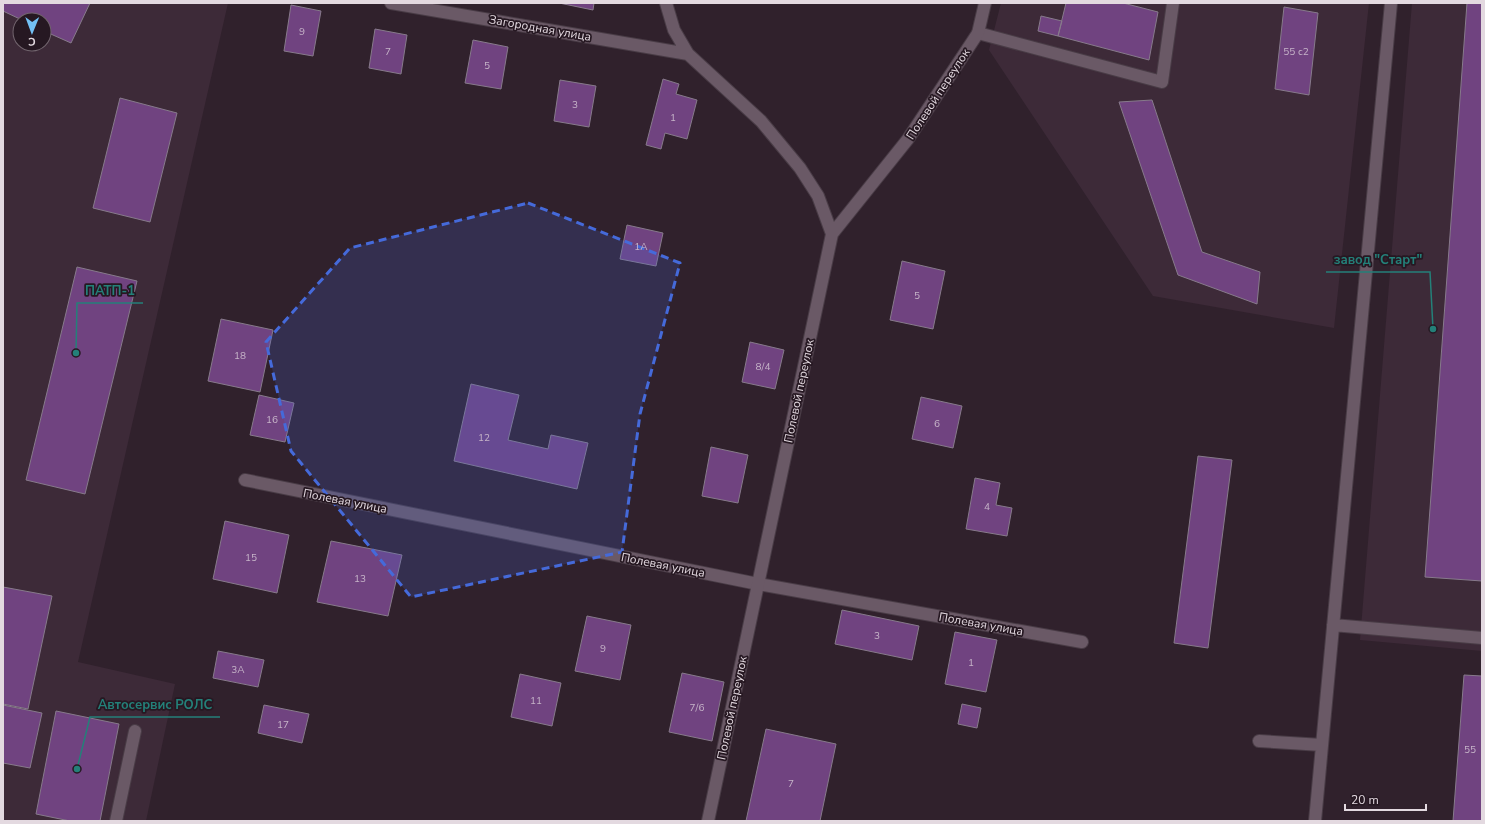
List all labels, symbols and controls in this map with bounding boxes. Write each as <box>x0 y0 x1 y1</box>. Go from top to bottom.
street label: Загородная улица <box>488 11 592 45</box>
north arrow <box>12 12 52 52</box>
house number: 9 <box>299 25 305 39</box>
text: С <box>27 34 36 49</box>
house number: 7 <box>385 45 391 59</box>
street label: Полевой переулок <box>903 45 974 143</box>
house number: 55 с2 <box>1283 45 1309 59</box>
house number: 5 <box>484 59 490 73</box>
house number: 3 <box>572 98 578 112</box>
house number: 1 <box>670 111 676 125</box>
house number: 1А <box>634 240 648 254</box>
callout: завод "Старт" <box>1326 247 1430 272</box>
text: завод "Старт" <box>1334 251 1423 269</box>
callout: ПАТП-1 <box>77 278 143 303</box>
text: ПАТП-1 <box>85 282 135 300</box>
house number: 5 <box>914 289 920 303</box>
street label: Полевой переулок <box>780 337 818 444</box>
house number: 18 <box>234 349 246 363</box>
house number: 8/4 <box>756 360 770 374</box>
house number: 16 <box>266 413 278 427</box>
house number: 6 <box>934 417 940 431</box>
house number: 12 <box>478 431 490 445</box>
street label: Полевая улица <box>302 485 388 517</box>
house number: 4 <box>984 500 990 514</box>
street label: Полевая улица <box>620 549 706 581</box>
house number: 15 <box>245 551 257 565</box>
house number: 13 <box>354 572 366 586</box>
street label: Полевая улица <box>938 609 1024 639</box>
house number: 3 <box>874 629 880 643</box>
house number: 9 <box>600 642 606 656</box>
street label: Полевой переулок <box>713 654 751 761</box>
house number: 1 <box>968 656 974 670</box>
house number: 3А <box>231 663 245 677</box>
callout: Автосервис РОЛС <box>90 692 220 717</box>
house number: 11 <box>530 694 542 708</box>
text: Автосервис РОЛС <box>98 696 212 714</box>
house number: 7/6 <box>690 701 704 715</box>
house number: 17 <box>277 718 289 732</box>
house number: 55 <box>1464 743 1476 757</box>
house number: 7 <box>788 777 794 791</box>
scale bar <box>1345 786 1426 812</box>
text: 20 m <box>1351 792 1379 808</box>

